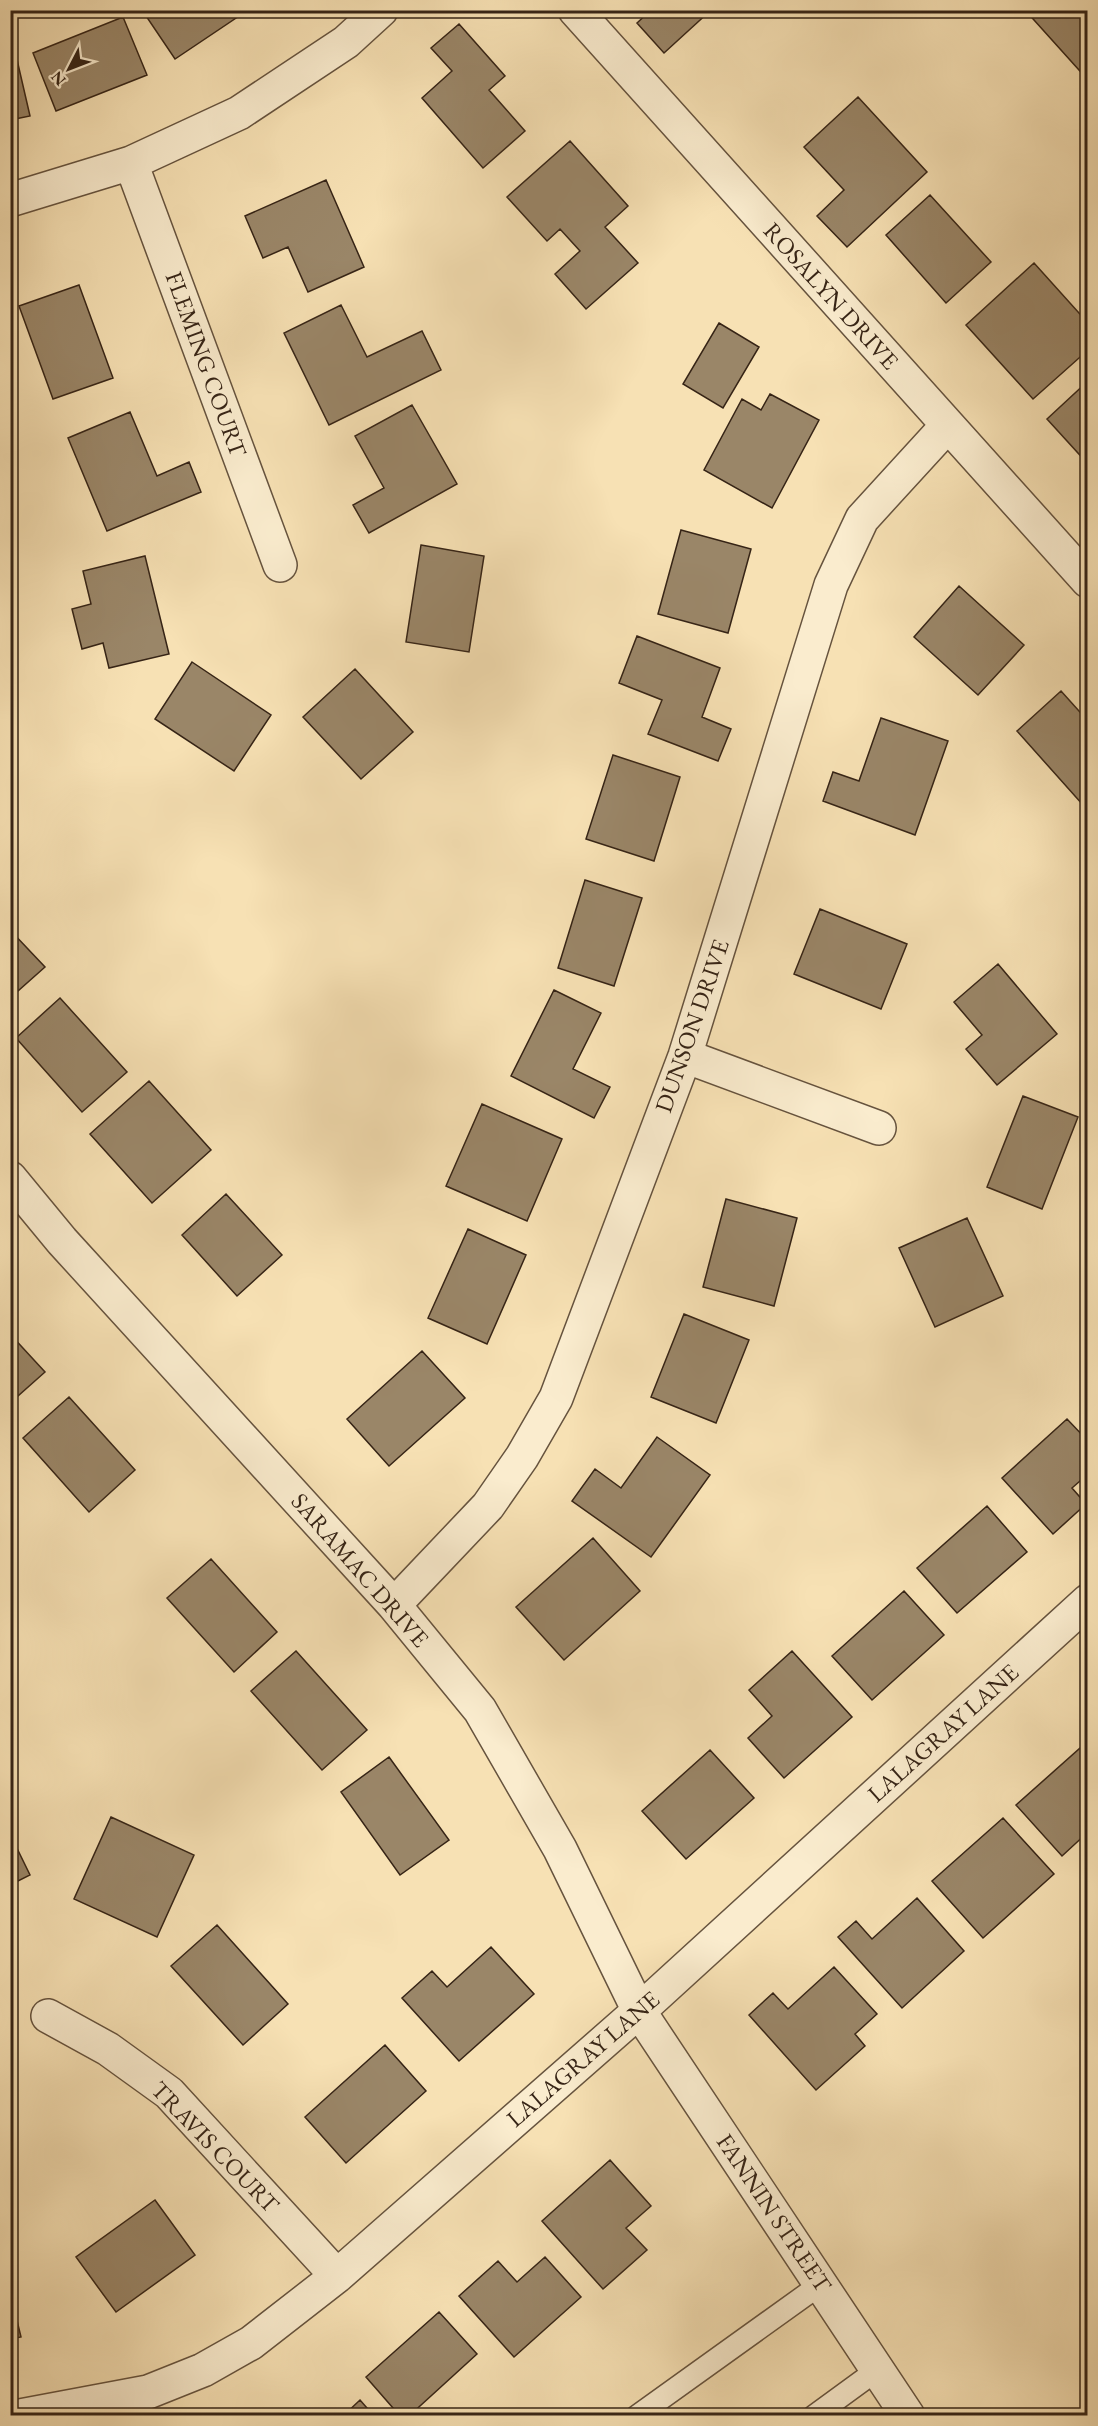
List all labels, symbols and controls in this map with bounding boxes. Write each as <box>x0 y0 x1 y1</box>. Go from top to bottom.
north arrow <box>39 39 99 99</box>
text: N <box>46 67 70 91</box>
street label: ROSALYN DRIVE <box>757 215 906 376</box>
street label: FLEMING COURT <box>159 267 255 462</box>
street label: DUNSON DRIVE <box>647 935 736 1117</box>
street label: SARAMAC DRIVE <box>285 1486 436 1653</box>
street label: LALAGRAY LANE <box>861 1657 1025 1809</box>
street label: LALAGRAY LANE <box>500 1984 666 2134</box>
street label: TRAVIS COURT <box>145 2074 287 2220</box>
street label: FANNIN STREET <box>710 2128 839 2299</box>

